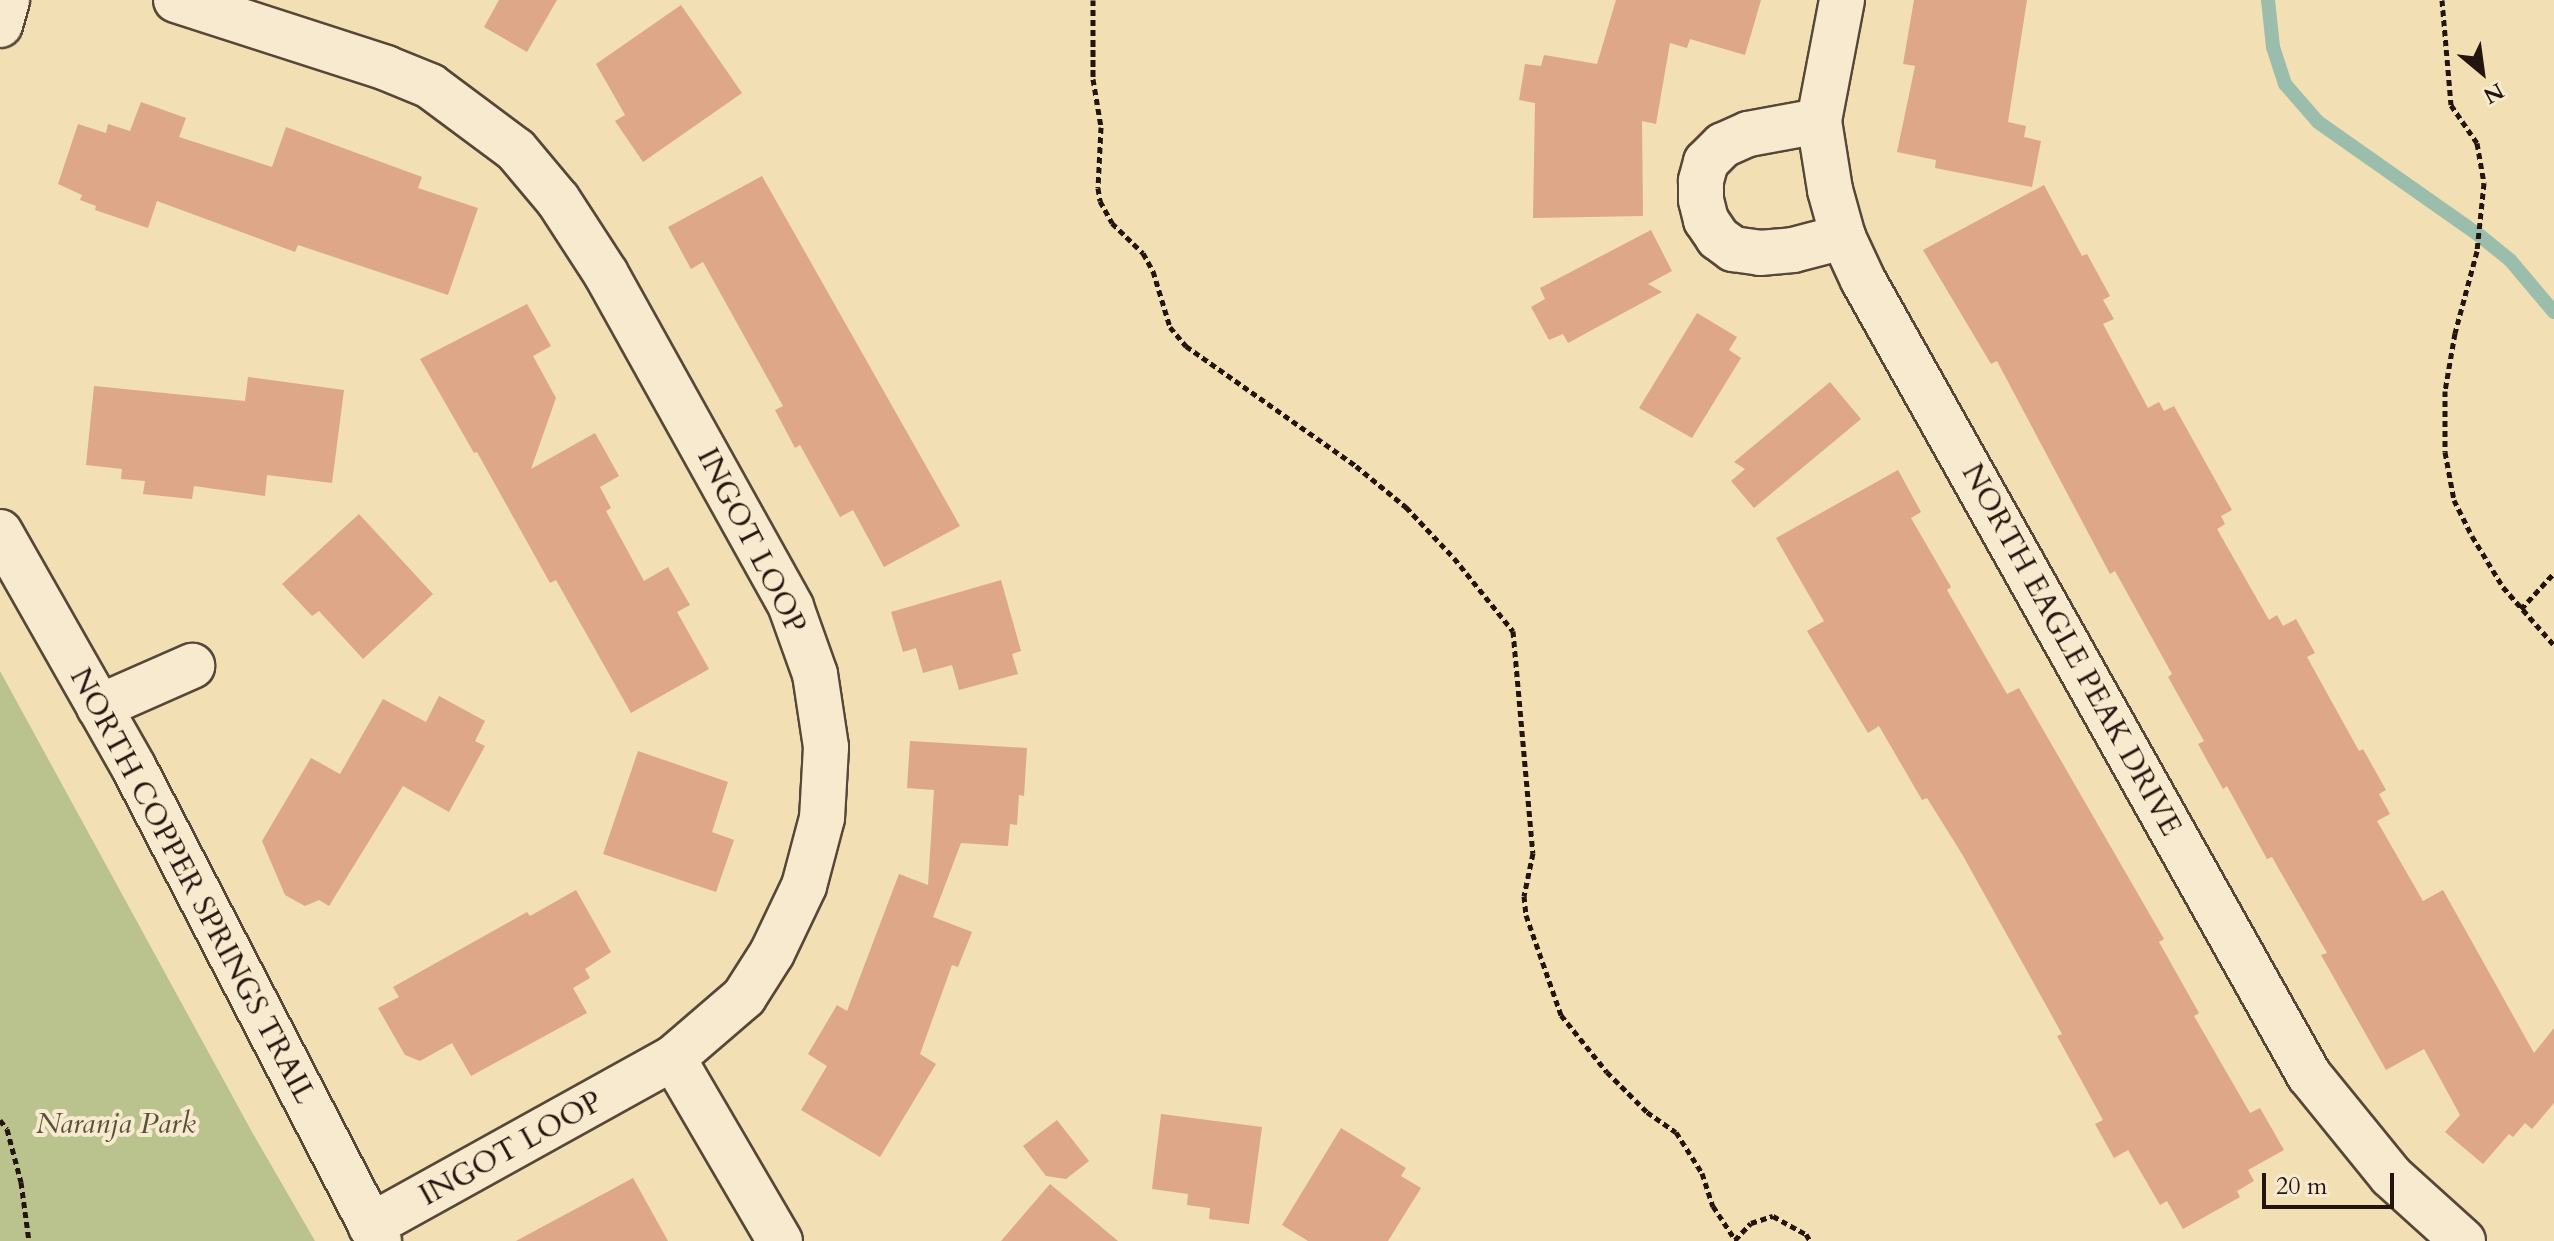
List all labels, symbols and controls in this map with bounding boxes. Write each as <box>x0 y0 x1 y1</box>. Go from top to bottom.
north arrow <box>2442 32 2522 112</box>
text: N <box>2478 75 2509 111</box>
street label: INGOT LOOP <box>689 442 813 640</box>
street label: NORTH EAGLE PEAK DRIVE <box>1954 458 2188 842</box>
street label: NORTH COPPER SPRINGS TRAIL <box>62 662 322 1110</box>
street label: INGOT LOOP <box>413 1084 609 1214</box>
park label: Naranja Park <box>36 1106 196 1142</box>
scale bar <box>2266 1157 2398 1207</box>
text: 20 m <box>2276 1170 2327 1203</box>

